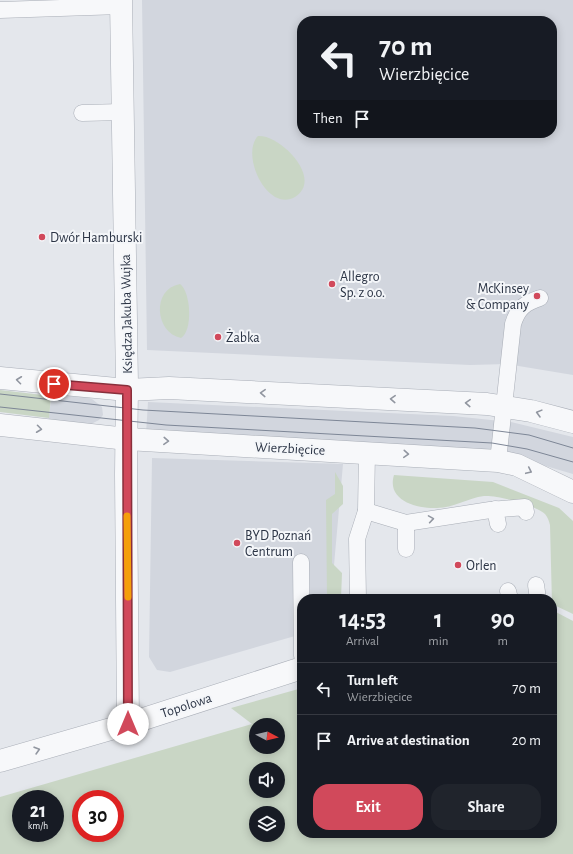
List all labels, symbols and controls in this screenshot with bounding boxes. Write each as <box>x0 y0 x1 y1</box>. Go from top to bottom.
icon: left <box>313 32 365 84</box>
text: 70 m <box>379 33 433 61</box>
text: Wierzbięcice <box>379 66 469 84</box>
icon: arrive <box>351 108 373 130</box>
text: Then <box>313 111 343 126</box>
place label: Dwór Hamburski <box>50 231 142 245</box>
marker: Dwór Hamburski <box>37 232 47 242</box>
street label: Księdza Jakuba Wujka <box>119 253 135 374</box>
place label: Allegro Sp. z o.o. <box>340 270 385 300</box>
marker: Allegro Sp. z o.o. <box>327 279 337 289</box>
place label: McKinsey & Company <box>466 282 529 312</box>
marker: McKinsey & Company <box>532 291 542 301</box>
place label: Żabka <box>226 328 260 345</box>
marker: Żabka <box>213 332 223 342</box>
pin <box>37 367 71 401</box>
icon: arrive <box>43 373 65 395</box>
one-way arrow <box>15 376 22 385</box>
one-way arrow <box>260 388 266 397</box>
one-way arrow <box>390 395 396 403</box>
one-way arrow <box>465 399 471 408</box>
one-way arrow <box>536 409 543 418</box>
one-way arrow <box>36 424 42 433</box>
one-way arrow <box>163 437 169 446</box>
street label: Wierzbięcice <box>254 440 325 458</box>
one-way arrow <box>403 450 409 459</box>
one-way arrow <box>524 466 532 474</box>
one-way arrow <box>427 515 434 524</box>
place label: BYD Poznań Centrum <box>245 529 311 559</box>
marker: BYD Poznań Centrum <box>232 538 242 548</box>
place label: Orlen <box>466 559 497 573</box>
marker: Orlen <box>453 560 463 570</box>
text: 14:53 <box>339 608 386 632</box>
text: 1 <box>434 608 443 632</box>
text: 90 <box>491 608 515 632</box>
text: Arrival <box>346 635 379 648</box>
text: min <box>428 635 449 648</box>
text: m <box>498 635 508 648</box>
text: Turn left <box>347 673 398 688</box>
icon: left <box>313 678 335 700</box>
text: 70 m <box>512 681 541 696</box>
street label: Topolowa <box>159 691 214 721</box>
text: Wierzbięcice <box>347 691 412 704</box>
position arrow <box>107 703 149 745</box>
north arrow <box>249 718 285 754</box>
map controls <box>249 718 285 842</box>
icon: arrive <box>313 730 335 752</box>
text: Arrive at destination <box>347 733 470 748</box>
text: 20 m <box>512 733 541 748</box>
one-way arrow <box>34 746 41 755</box>
button: sound <box>249 762 285 798</box>
button: Exit <box>313 784 423 830</box>
button: Share <box>431 784 541 830</box>
speed limit sign: 30 <box>72 790 124 842</box>
text: 21 <box>30 801 46 821</box>
button: layers <box>249 806 285 842</box>
text: km/h <box>28 821 48 831</box>

